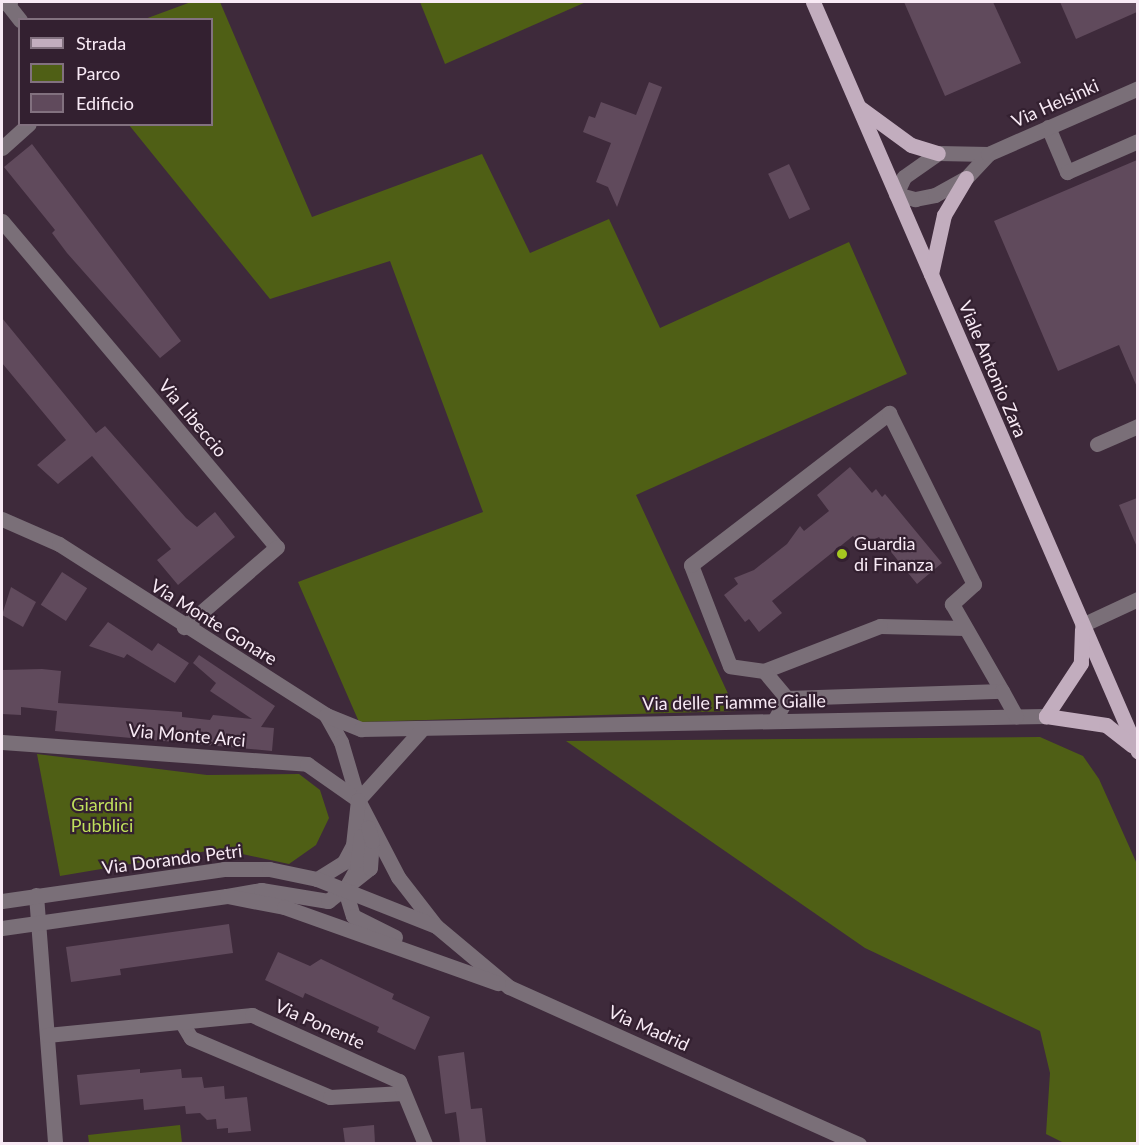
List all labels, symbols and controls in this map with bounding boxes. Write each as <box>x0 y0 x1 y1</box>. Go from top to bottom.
legend <box>18 18 213 126</box>
text: Strada <box>76 32 126 54</box>
text: Parco <box>76 62 120 84</box>
street label: Via Helsinki <box>1008 74 1102 132</box>
text: Edificio <box>76 92 134 114</box>
street label: Viale Antonio Zara <box>954 297 1032 441</box>
street label: Via Libeccio <box>154 375 232 461</box>
place label: Guardia di Finanza <box>854 533 934 576</box>
marker: Guardia di Finanza <box>835 547 849 561</box>
street label: Via Monte Gonare <box>147 574 281 670</box>
street label: Via delle Fiamme Gialle <box>642 690 826 714</box>
street label: Via Monte Arci <box>127 719 247 751</box>
park label: Giardini Pubblici <box>71 794 133 836</box>
street label: Via Dorando Petri <box>101 840 243 878</box>
street label: Via Ponente <box>272 995 368 1053</box>
street label: Via Madrid <box>605 1001 693 1055</box>

